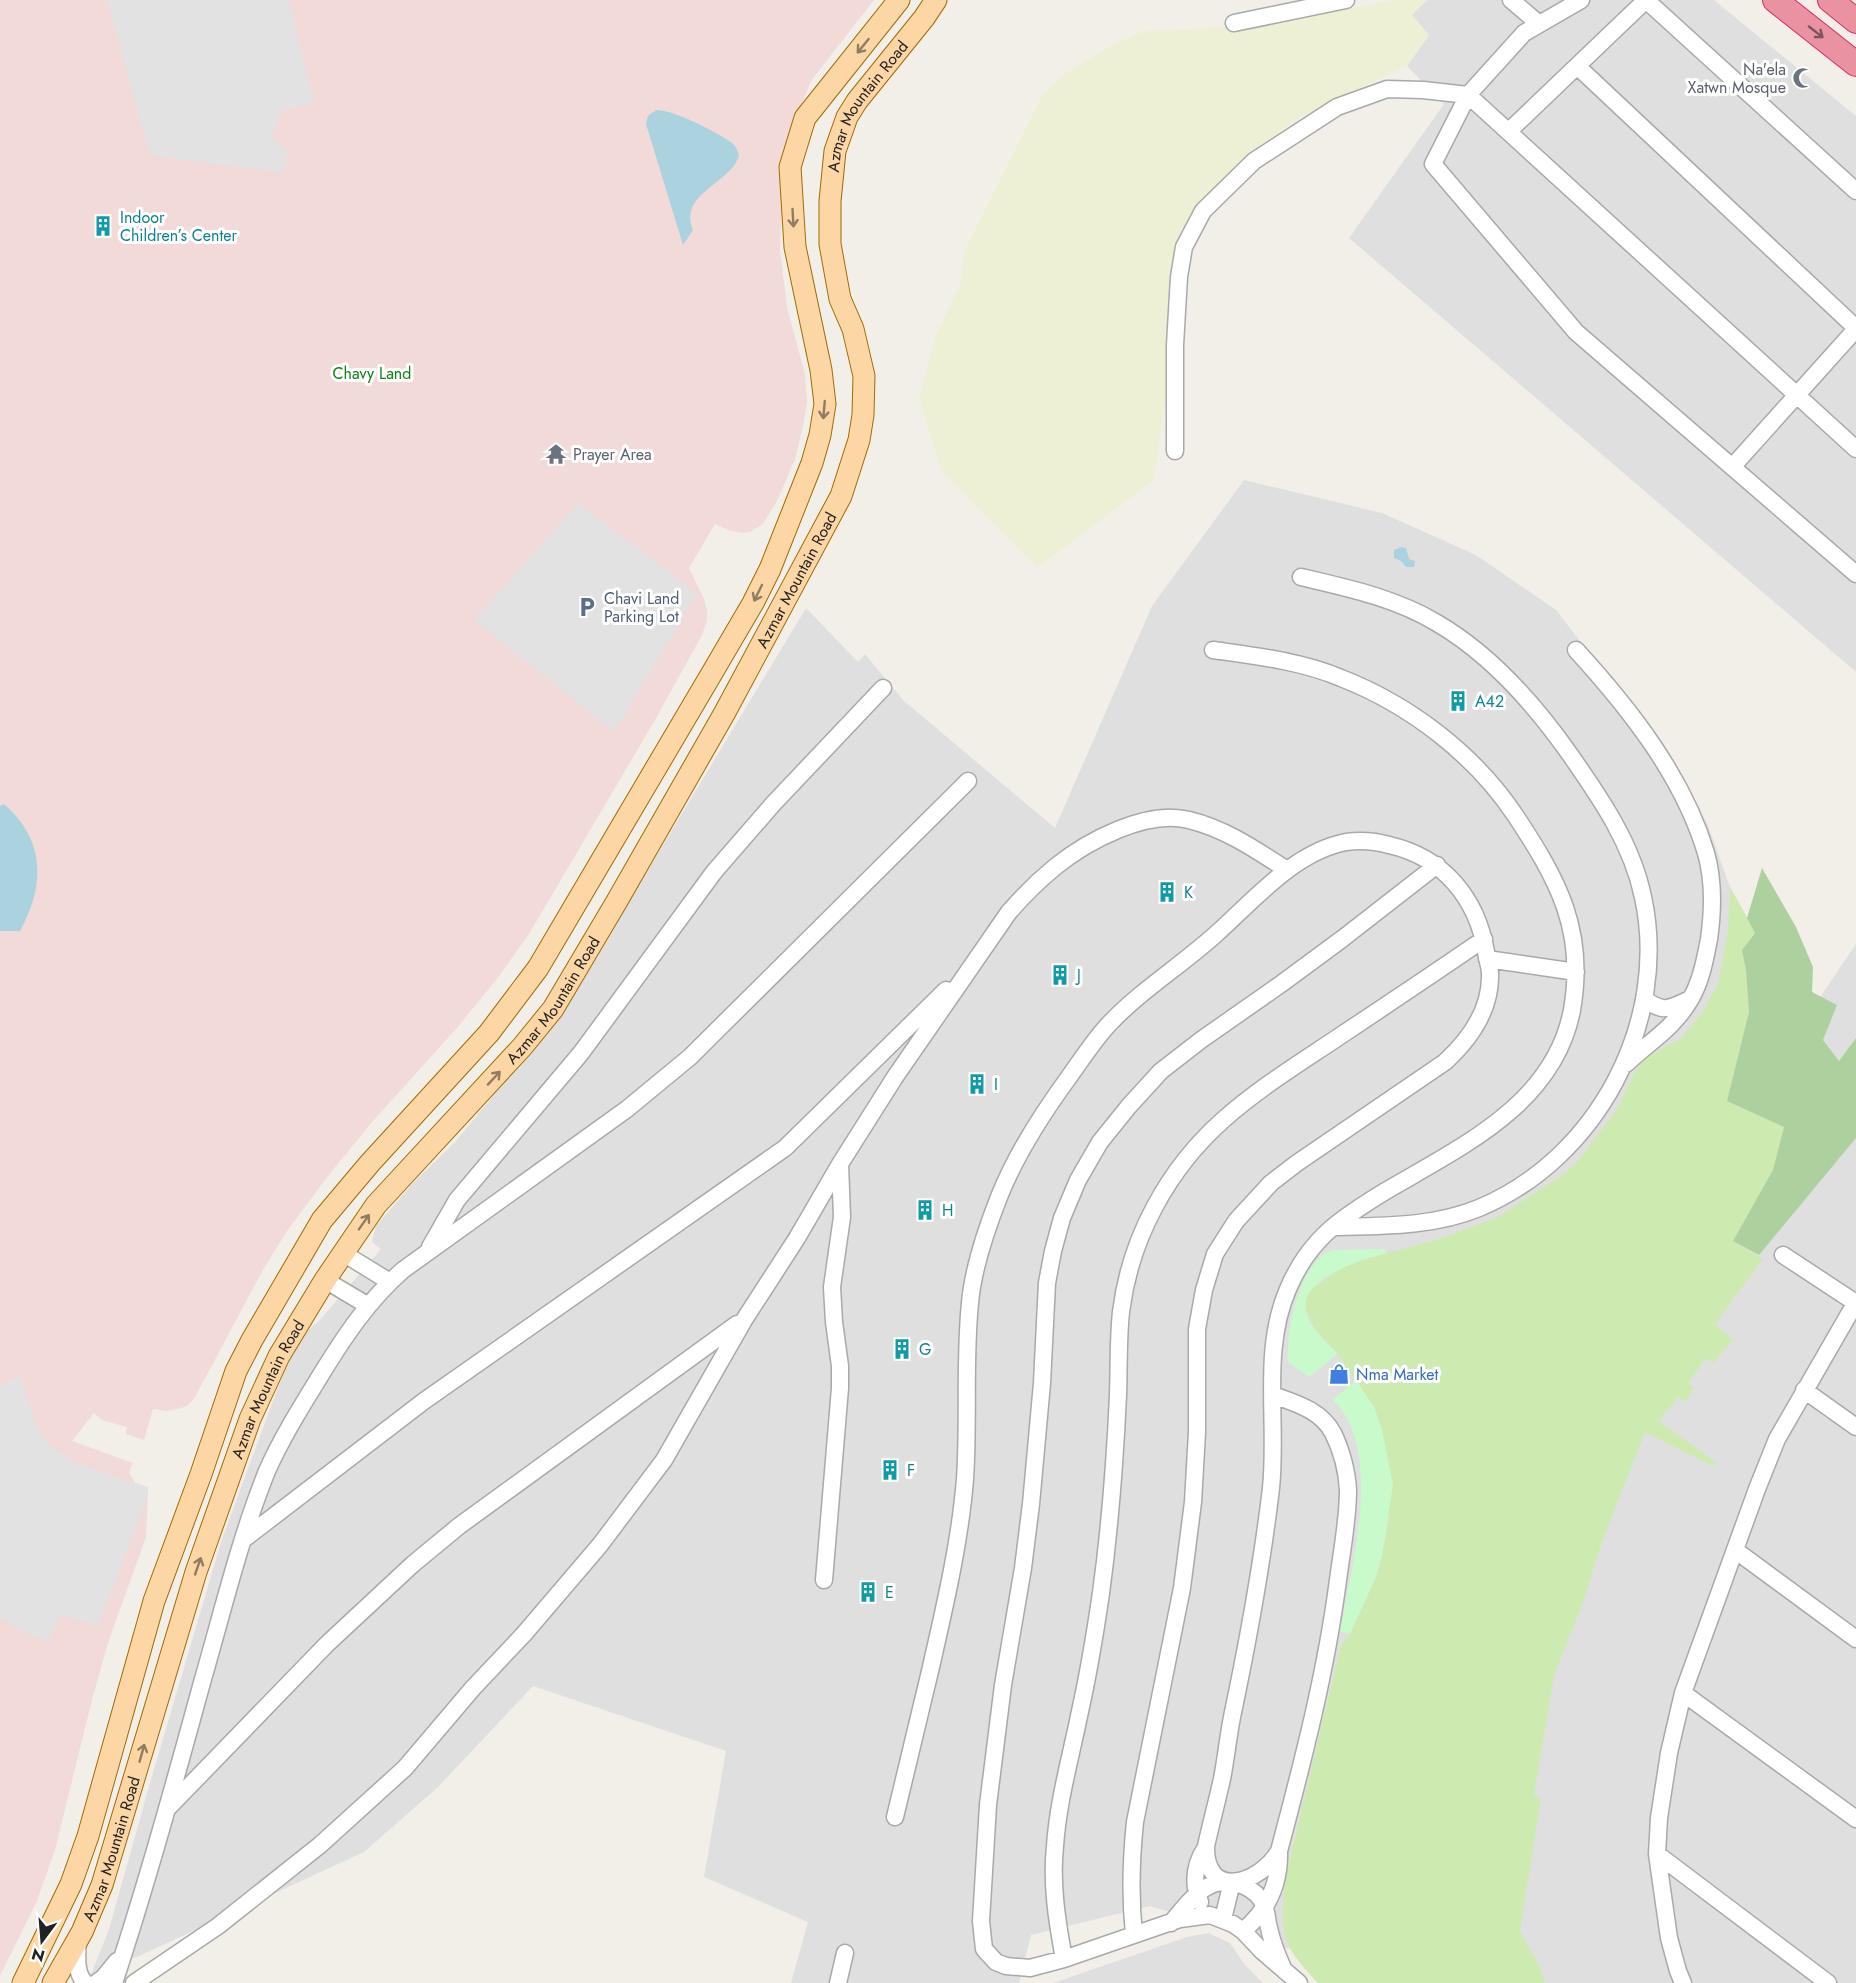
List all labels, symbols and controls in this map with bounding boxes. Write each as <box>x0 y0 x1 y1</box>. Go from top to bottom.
one-way arrow <box>1807 26 1823 39</box>
street label: Azmar Mountain Road <box>821 35 913 173</box>
one-way arrow <box>856 38 869 54</box>
place label: Na'ela Xatwn Mosque <box>1688 58 1786 99</box>
mosque icon: Na'ela Xatwn Mosque <box>1791 66 1815 90</box>
place label: Indoor Children’s Center <box>120 206 237 247</box>
one-way arrow <box>788 208 799 228</box>
building icon: Indoor Children’s Center <box>91 214 115 238</box>
park label: Chavy Land <box>333 362 411 385</box>
one-way arrow <box>818 400 829 420</box>
temple icon: Prayer Area <box>544 442 568 466</box>
place label: Prayer Area <box>573 443 652 466</box>
street label: Azmar Mountain Road <box>750 508 842 652</box>
one-way arrow <box>752 583 763 601</box>
place label: Chavi Land Parking Lot <box>604 587 679 628</box>
parking icon: Chavi Land Parking Lot <box>575 595 599 619</box>
building icon: A42 <box>1446 689 1470 713</box>
place label: A42 <box>1475 690 1504 713</box>
building icon: K <box>1155 880 1179 904</box>
place label: K <box>1184 881 1193 904</box>
street label: Azmar Mountain Road <box>500 932 605 1069</box>
building icon: J <box>1048 963 1072 987</box>
place label: J <box>1075 964 1081 987</box>
one-way arrow <box>487 1070 501 1085</box>
building icon: I <box>965 1072 989 1096</box>
place label: I <box>994 1073 998 1096</box>
building icon: H <box>913 1198 937 1222</box>
place label: H <box>942 1199 953 1222</box>
one-way arrow <box>358 1215 370 1231</box>
street label: Azmar Mountain Road <box>225 1315 310 1462</box>
building icon: G <box>890 1337 914 1361</box>
place label: G <box>919 1338 931 1361</box>
shop icon: Nma Market <box>1327 1362 1351 1386</box>
place label: Nma Market <box>1356 1363 1439 1386</box>
building icon: F <box>878 1458 902 1482</box>
place label: F <box>907 1459 915 1482</box>
one-way arrow <box>194 1557 205 1576</box>
building icon: E <box>856 1580 880 1604</box>
place label: E <box>885 1581 894 1604</box>
one-way arrow <box>137 1744 148 1763</box>
street label: Azmar Mountain Road <box>76 1774 145 1925</box>
north arrow <box>12 1911 72 1971</box>
text: N <box>29 1942 47 1968</box>

